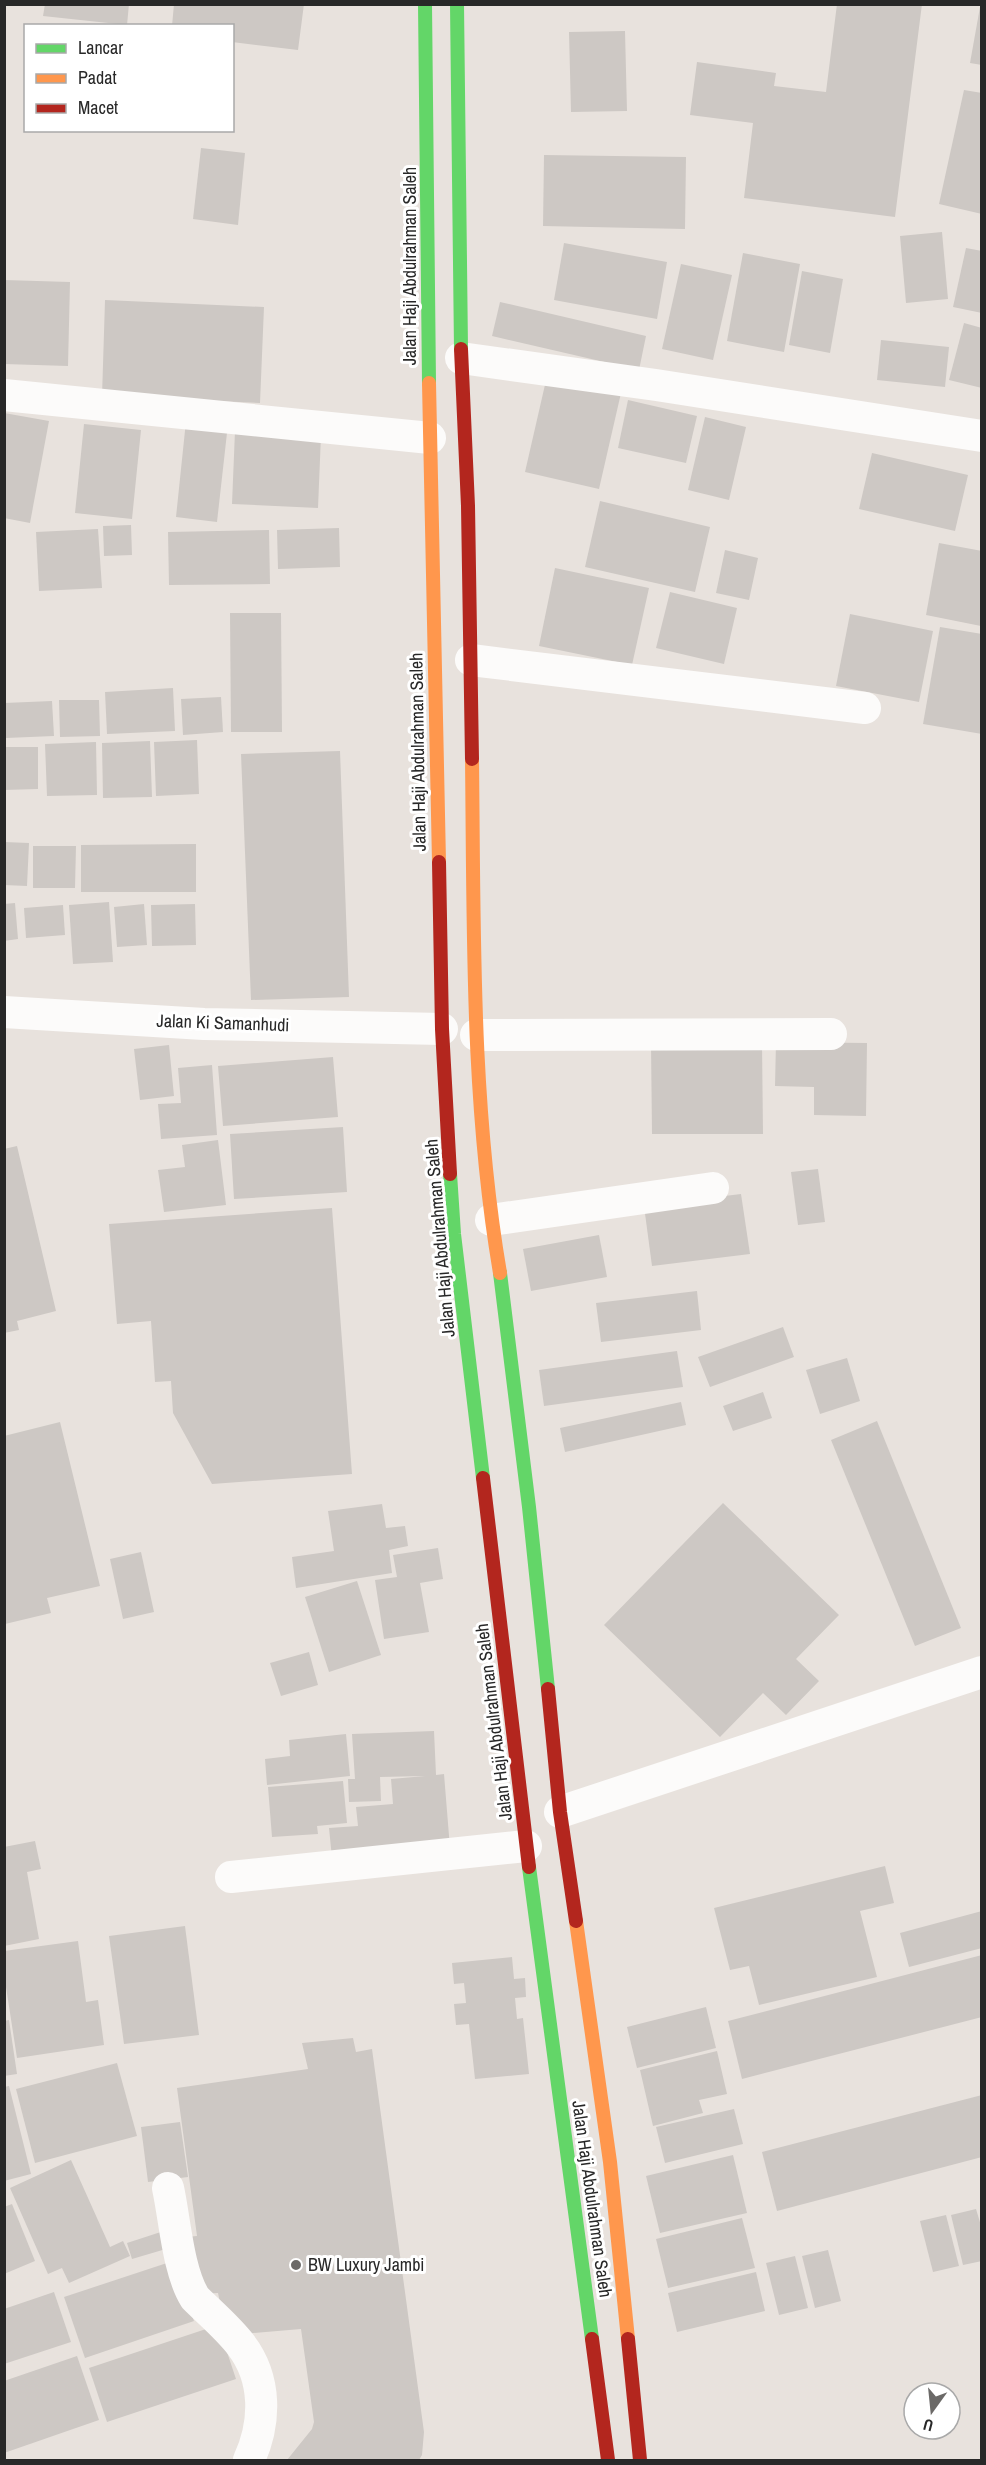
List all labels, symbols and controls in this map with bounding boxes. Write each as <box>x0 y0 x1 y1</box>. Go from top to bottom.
legend <box>24 24 234 132</box>
text: Lancar <box>78 35 123 60</box>
text: Padat <box>78 65 117 90</box>
text: Macet <box>78 95 118 120</box>
street label: Jalan Haji Abdulrahman Saleh <box>397 167 422 365</box>
street label: Jalan Haji Abdulrahman Saleh <box>403 653 432 851</box>
street label: Jalan Ki Samanhudi <box>156 1008 290 1037</box>
street label: Jalan Haji Abdulrahman Saleh <box>418 1138 461 1338</box>
street label: Jalan Haji Abdulrahman Saleh <box>469 1622 518 1822</box>
street label: Jalan Haji Abdulrahman Saleh <box>566 2099 619 2299</box>
place label: BW Luxury Jambi <box>308 2252 424 2277</box>
marker: BW Luxury Jambi <box>289 2258 303 2272</box>
north arrow <box>902 2381 962 2441</box>
text: U <box>921 2414 936 2437</box>

